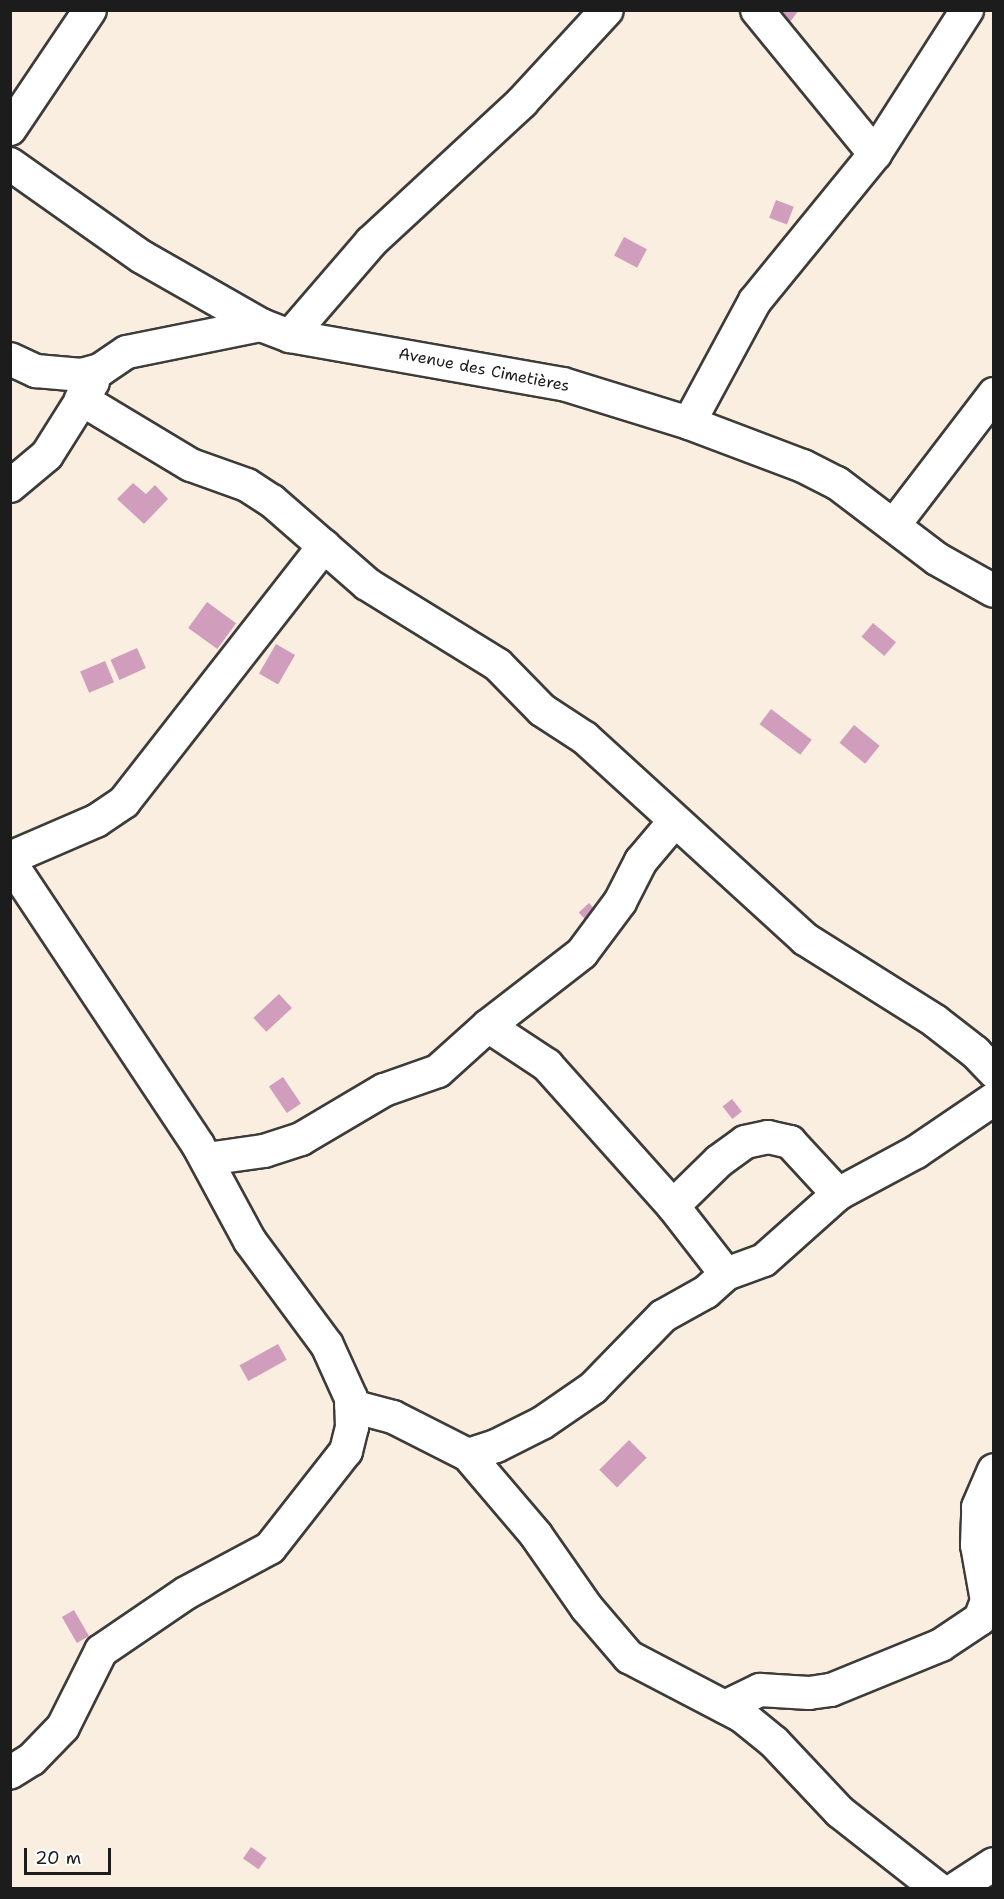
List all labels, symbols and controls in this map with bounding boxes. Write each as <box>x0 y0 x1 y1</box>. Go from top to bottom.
street label: Avenue des Cimetières <box>397 344 571 396</box>
scale bar <box>27 1836 114 1874</box>
text: 20 m <box>35 1846 81 1870</box>

